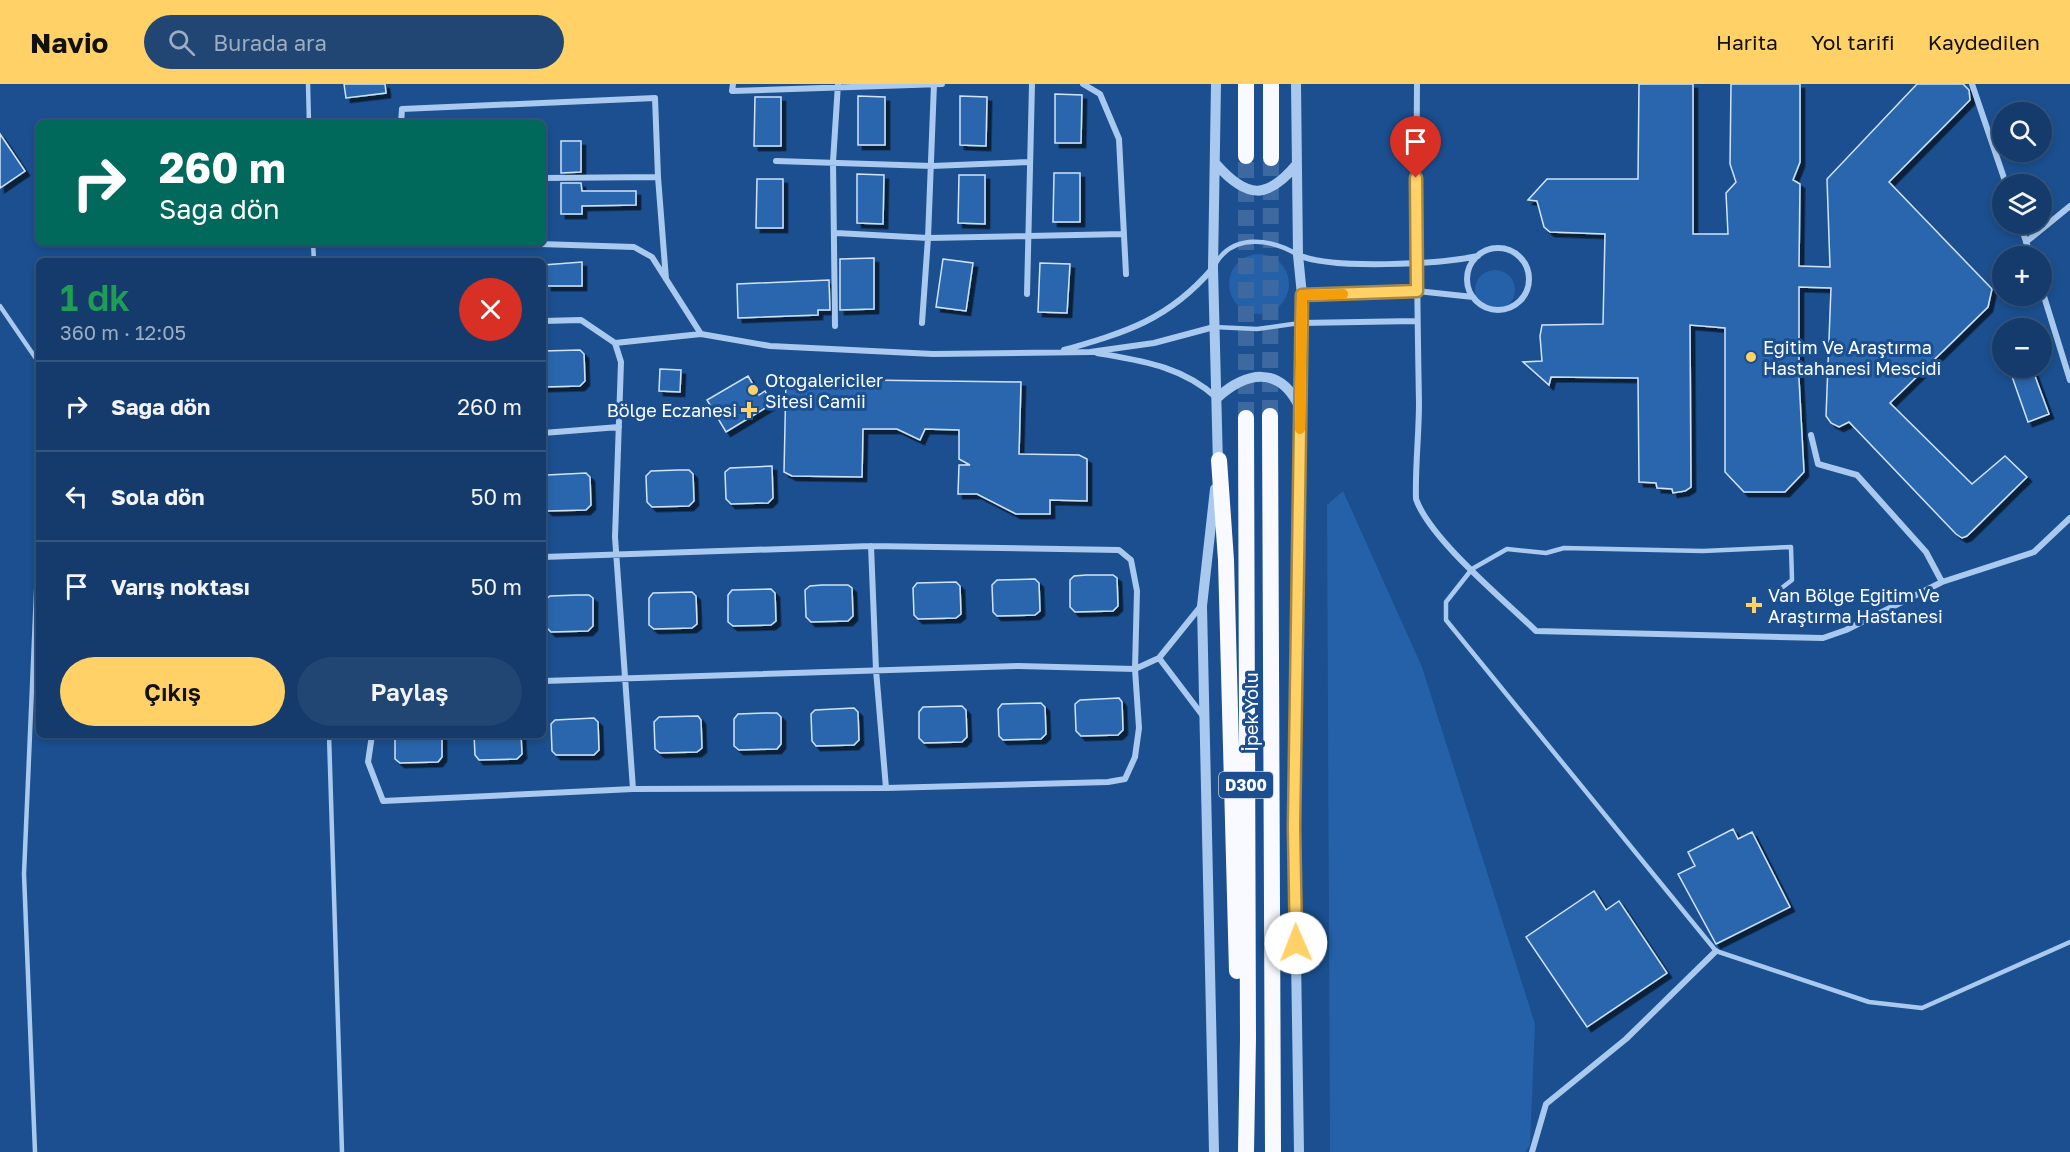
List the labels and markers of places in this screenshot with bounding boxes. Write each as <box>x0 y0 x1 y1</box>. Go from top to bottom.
pin <box>1390 116 1441 178</box>
place label: Eğitim Ve Araştırma Hastahanesi Mescidi <box>1763 336 1941 379</box>
marker: Eğitim Ve Araştırma Hastahanesi Mescidi <box>1744 350 1758 364</box>
place label: Otogalericiler Sitesi Camii <box>765 369 883 412</box>
marker: Otogalericiler Sitesi Camii <box>746 383 760 397</box>
place label: Bölge Eczanesi <box>607 399 737 421</box>
marker: Bölge Eczanesi <box>742 403 756 417</box>
place label: Van Bölge Eğitim Ve Araştırma Hastanesi <box>1768 584 1943 627</box>
marker: Van Bölge Eğitim Ve Araştırma Hastanesi <box>1745 596 1763 614</box>

